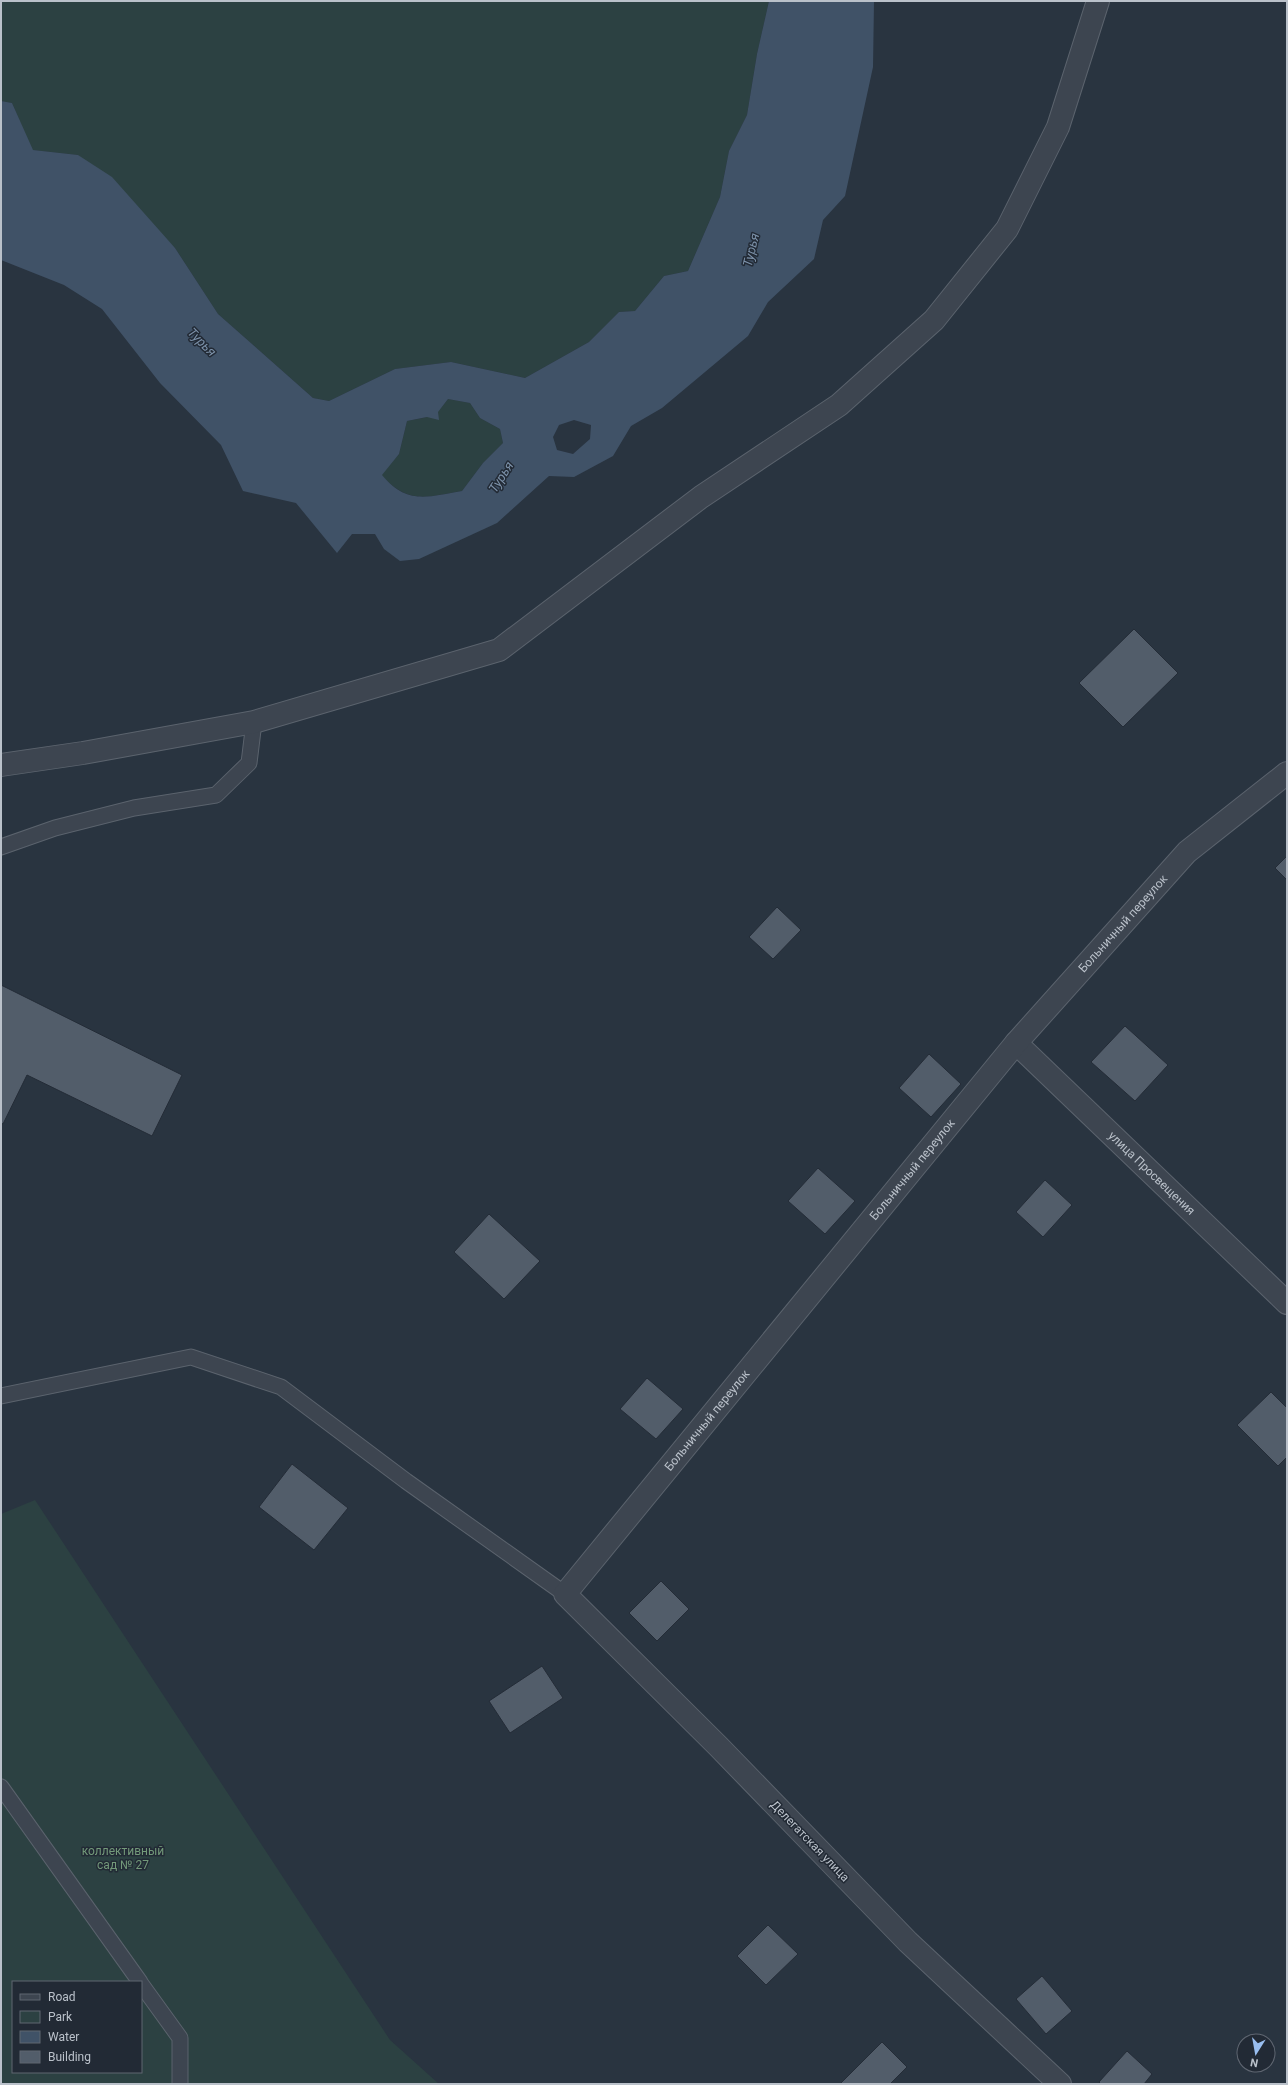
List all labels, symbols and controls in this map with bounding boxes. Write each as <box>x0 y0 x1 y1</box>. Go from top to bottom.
water label: Турья <box>740 232 762 268</box>
water label: Турья <box>185 325 219 359</box>
water label: Турья <box>486 459 516 495</box>
street label: Больничный переулок <box>1076 871 1171 975</box>
street label: Больничный переулок <box>867 1116 958 1223</box>
street label: улица Просвещения <box>1106 1128 1198 1218</box>
street label: Больничный переулок <box>662 1367 753 1474</box>
street label: Делегатская улица <box>768 1798 852 1884</box>
park label: коллективный сад № 27 <box>82 1844 164 1872</box>
legend <box>12 1981 142 2073</box>
text: Road <box>48 1990 76 2004</box>
text: Park <box>48 2010 73 2024</box>
text: Water <box>48 2030 79 2044</box>
north arrow <box>1236 2033 1276 2073</box>
text: Building <box>48 2050 91 2064</box>
text: N <box>1249 2055 1259 2069</box>

